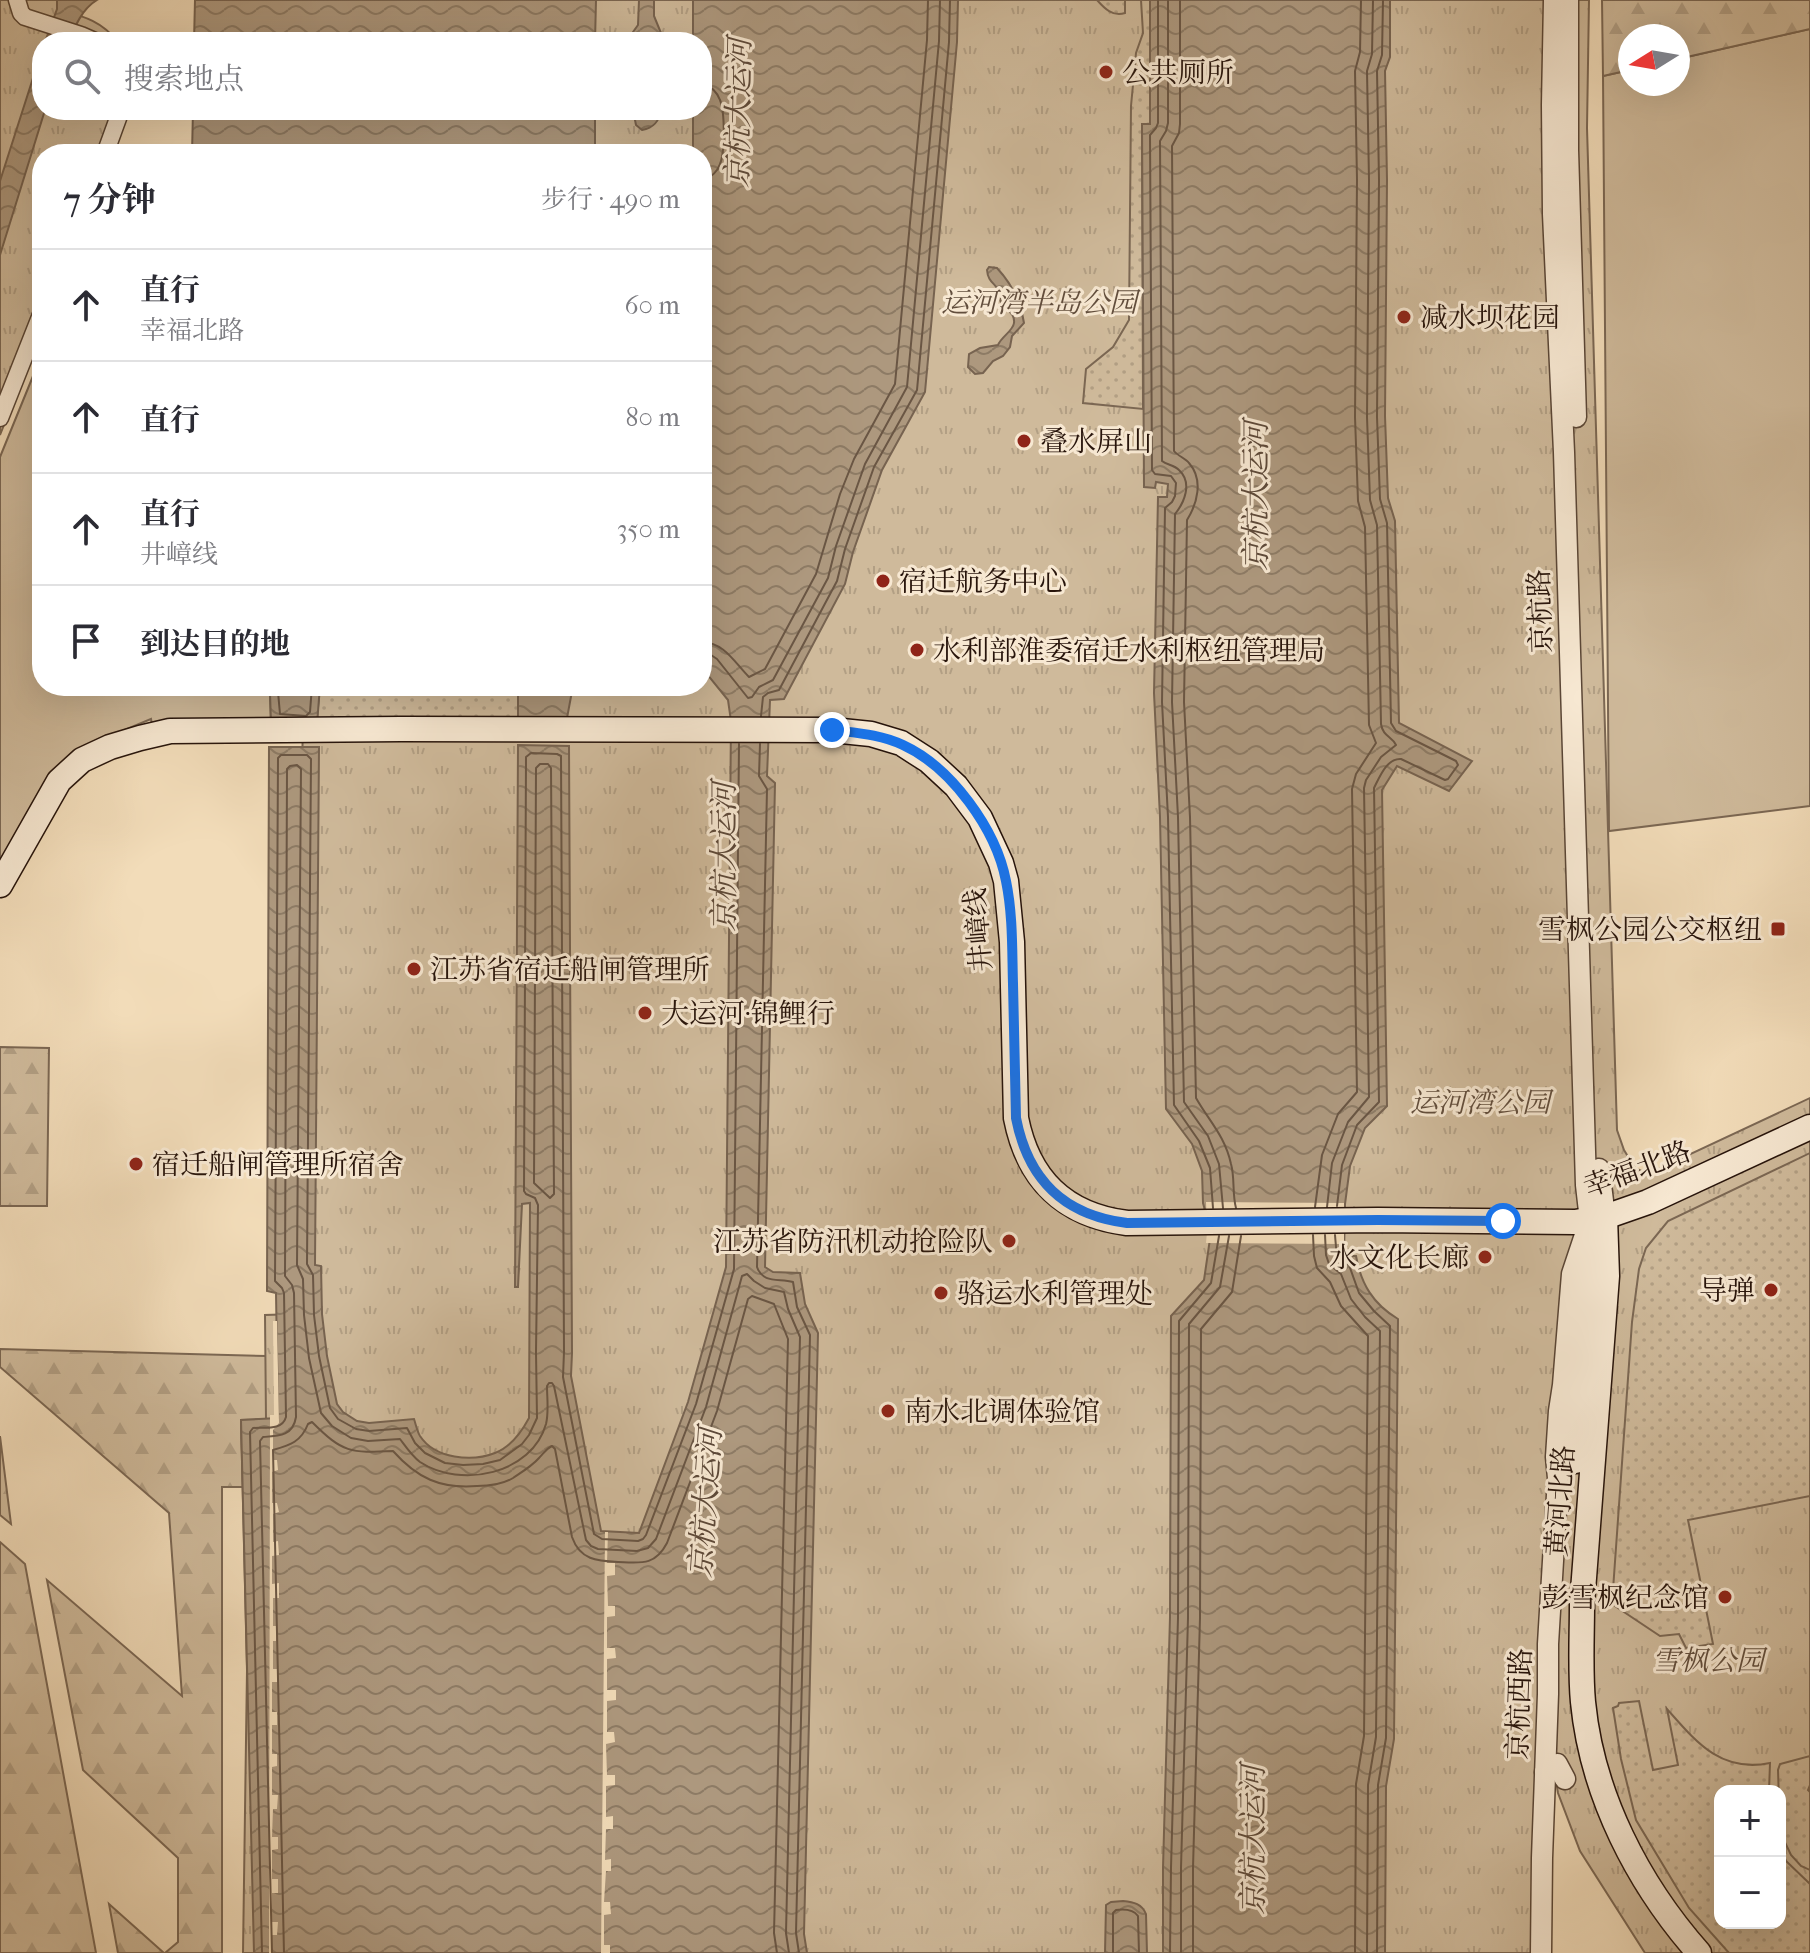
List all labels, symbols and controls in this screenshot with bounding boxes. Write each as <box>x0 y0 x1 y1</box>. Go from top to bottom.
north arrow <box>1618 24 1690 96</box>
search box <box>32 32 712 120</box>
water label: 京杭大运河 <box>720 33 758 188</box>
icon: search <box>60 54 104 98</box>
place label: 公共厕所 <box>1122 56 1234 89</box>
text: 搜索地点 <box>124 62 244 97</box>
marker: 公共厕所 <box>1097 63 1115 81</box>
text: 7 分钟 <box>64 180 156 220</box>
text: 步行 · 490 m <box>541 184 680 215</box>
text: 直行 <box>140 273 200 308</box>
icon: ahead <box>64 283 108 327</box>
park label: 运河湾半岛公园 <box>941 286 1141 319</box>
text: 60 m <box>624 290 680 321</box>
place label: 减水坝花园 <box>1420 301 1560 334</box>
marker: 减水坝花园 <box>1395 308 1413 326</box>
text: 幸福北路 <box>140 315 244 346</box>
icon: ahead <box>64 395 108 439</box>
text: 80 m <box>625 402 680 433</box>
text: 直行 <box>140 403 200 438</box>
water label: 京杭大运河 <box>1239 416 1274 571</box>
place label: 叠水屏山 <box>1040 425 1152 458</box>
marker: 叠水屏山 <box>1015 432 1033 450</box>
text: 直行 <box>140 497 200 532</box>
icon: ahead <box>64 507 108 551</box>
text: 350 m <box>617 514 680 545</box>
text: 井嶂线 <box>140 539 218 570</box>
place label: 宿迁航务中心 <box>899 565 1067 598</box>
street label: 京杭路 <box>1522 568 1558 654</box>
marker: 宿迁航务中心 <box>874 572 892 590</box>
icon: arrive <box>64 619 108 663</box>
text: 到达目的地 <box>140 627 290 662</box>
place label: 水利部淮委宿迁水利枢纽管理局 <box>933 634 1325 667</box>
marker: 水利部淮委宿迁水利枢纽管理局 <box>908 641 926 659</box>
route end <box>814 712 850 748</box>
water label: 京杭大运河 <box>707 777 742 932</box>
street label: 井嶂线 <box>958 887 998 973</box>
place label: 雪枫公园公交枢纽 <box>1538 913 1762 946</box>
marker: 雪枫公园公交枢纽 <box>1769 920 1787 938</box>
place label: 江苏省宿迁船闸管理所 <box>430 953 710 986</box>
marker: 江苏省宿迁船闸管理所 <box>405 960 423 978</box>
place label: 大运河·锦鲤行 <box>661 997 835 1030</box>
marker: 大运河·锦鲤行 <box>636 1004 654 1022</box>
park label: 运河湾公园 <box>1410 1086 1554 1119</box>
street label: 幸福北路 <box>1579 1134 1695 1204</box>
place label: 宿迁船闸管理所宿舍 <box>152 1148 404 1181</box>
marker: 宿迁船闸管理所宿舍 <box>127 1155 145 1173</box>
route start <box>1485 1203 1521 1239</box>
place label: 江苏省防汛机动抢险队 <box>713 1225 993 1258</box>
marker: 江苏省防汛机动抢险队 <box>1000 1232 1018 1250</box>
place label: 水文化长廊 <box>1329 1241 1469 1274</box>
marker: 水文化长廊 <box>1476 1248 1494 1266</box>
place label: 导弹 <box>1699 1274 1755 1307</box>
place label: 骆运水利管理处 <box>957 1277 1153 1310</box>
marker: 导弹 <box>1762 1281 1780 1299</box>
marker: 骆运水利管理处 <box>932 1284 950 1302</box>
place label: 南水北调体验馆 <box>904 1395 1100 1428</box>
marker: 南水北调体验馆 <box>879 1402 897 1420</box>
water label: 京杭大运河 <box>683 1422 729 1579</box>
street label: 黄河北路 <box>1540 1444 1580 1558</box>
place label: 彭雪枫纪念馆 <box>1541 1581 1709 1614</box>
marker: 彭雪枫纪念馆 <box>1716 1588 1734 1606</box>
park label: 雪枫公园 <box>1652 1644 1768 1677</box>
street label: 京杭西路 <box>1501 1647 1537 1761</box>
water label: 京杭大运河 <box>1236 1760 1271 1915</box>
map controls <box>1714 1785 1786 1929</box>
button: + <box>1714 1785 1786 1857</box>
button: − <box>1714 1857 1786 1929</box>

